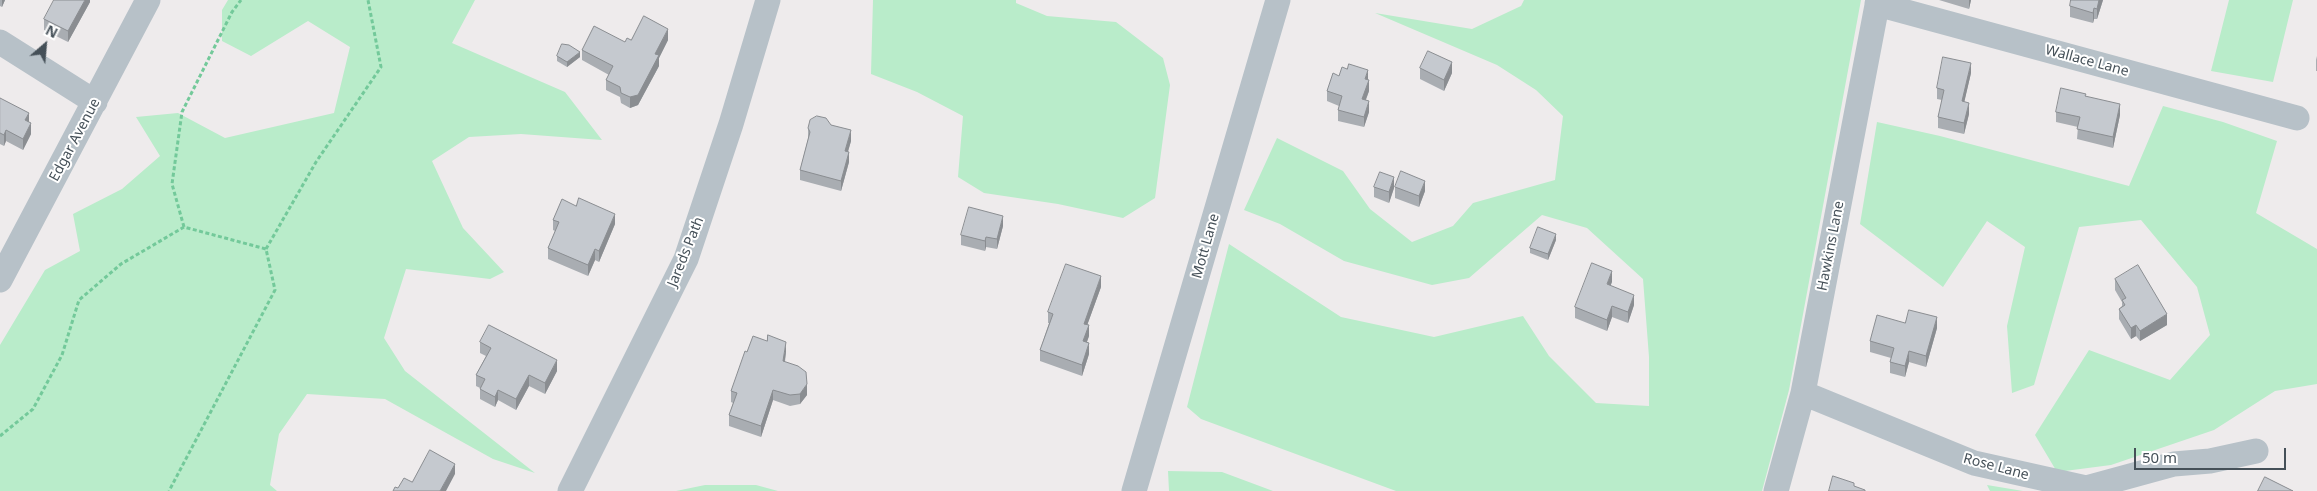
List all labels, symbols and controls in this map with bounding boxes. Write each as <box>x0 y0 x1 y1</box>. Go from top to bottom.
north arrow <box>20 20 70 70</box>
text: N <box>43 20 61 42</box>
street label: Wallace Lane <box>2043 42 2131 80</box>
street label: Edgar Avenue <box>46 96 104 184</box>
street label: Hawkins Lane <box>1814 200 1848 292</box>
street label: Mott Lane <box>1189 212 1223 280</box>
street label: Jareds Path <box>664 215 708 289</box>
scale bar <box>2137 438 2290 470</box>
text: 50 m <box>2142 447 2177 467</box>
street label: Rose Lane <box>1961 450 2031 484</box>

